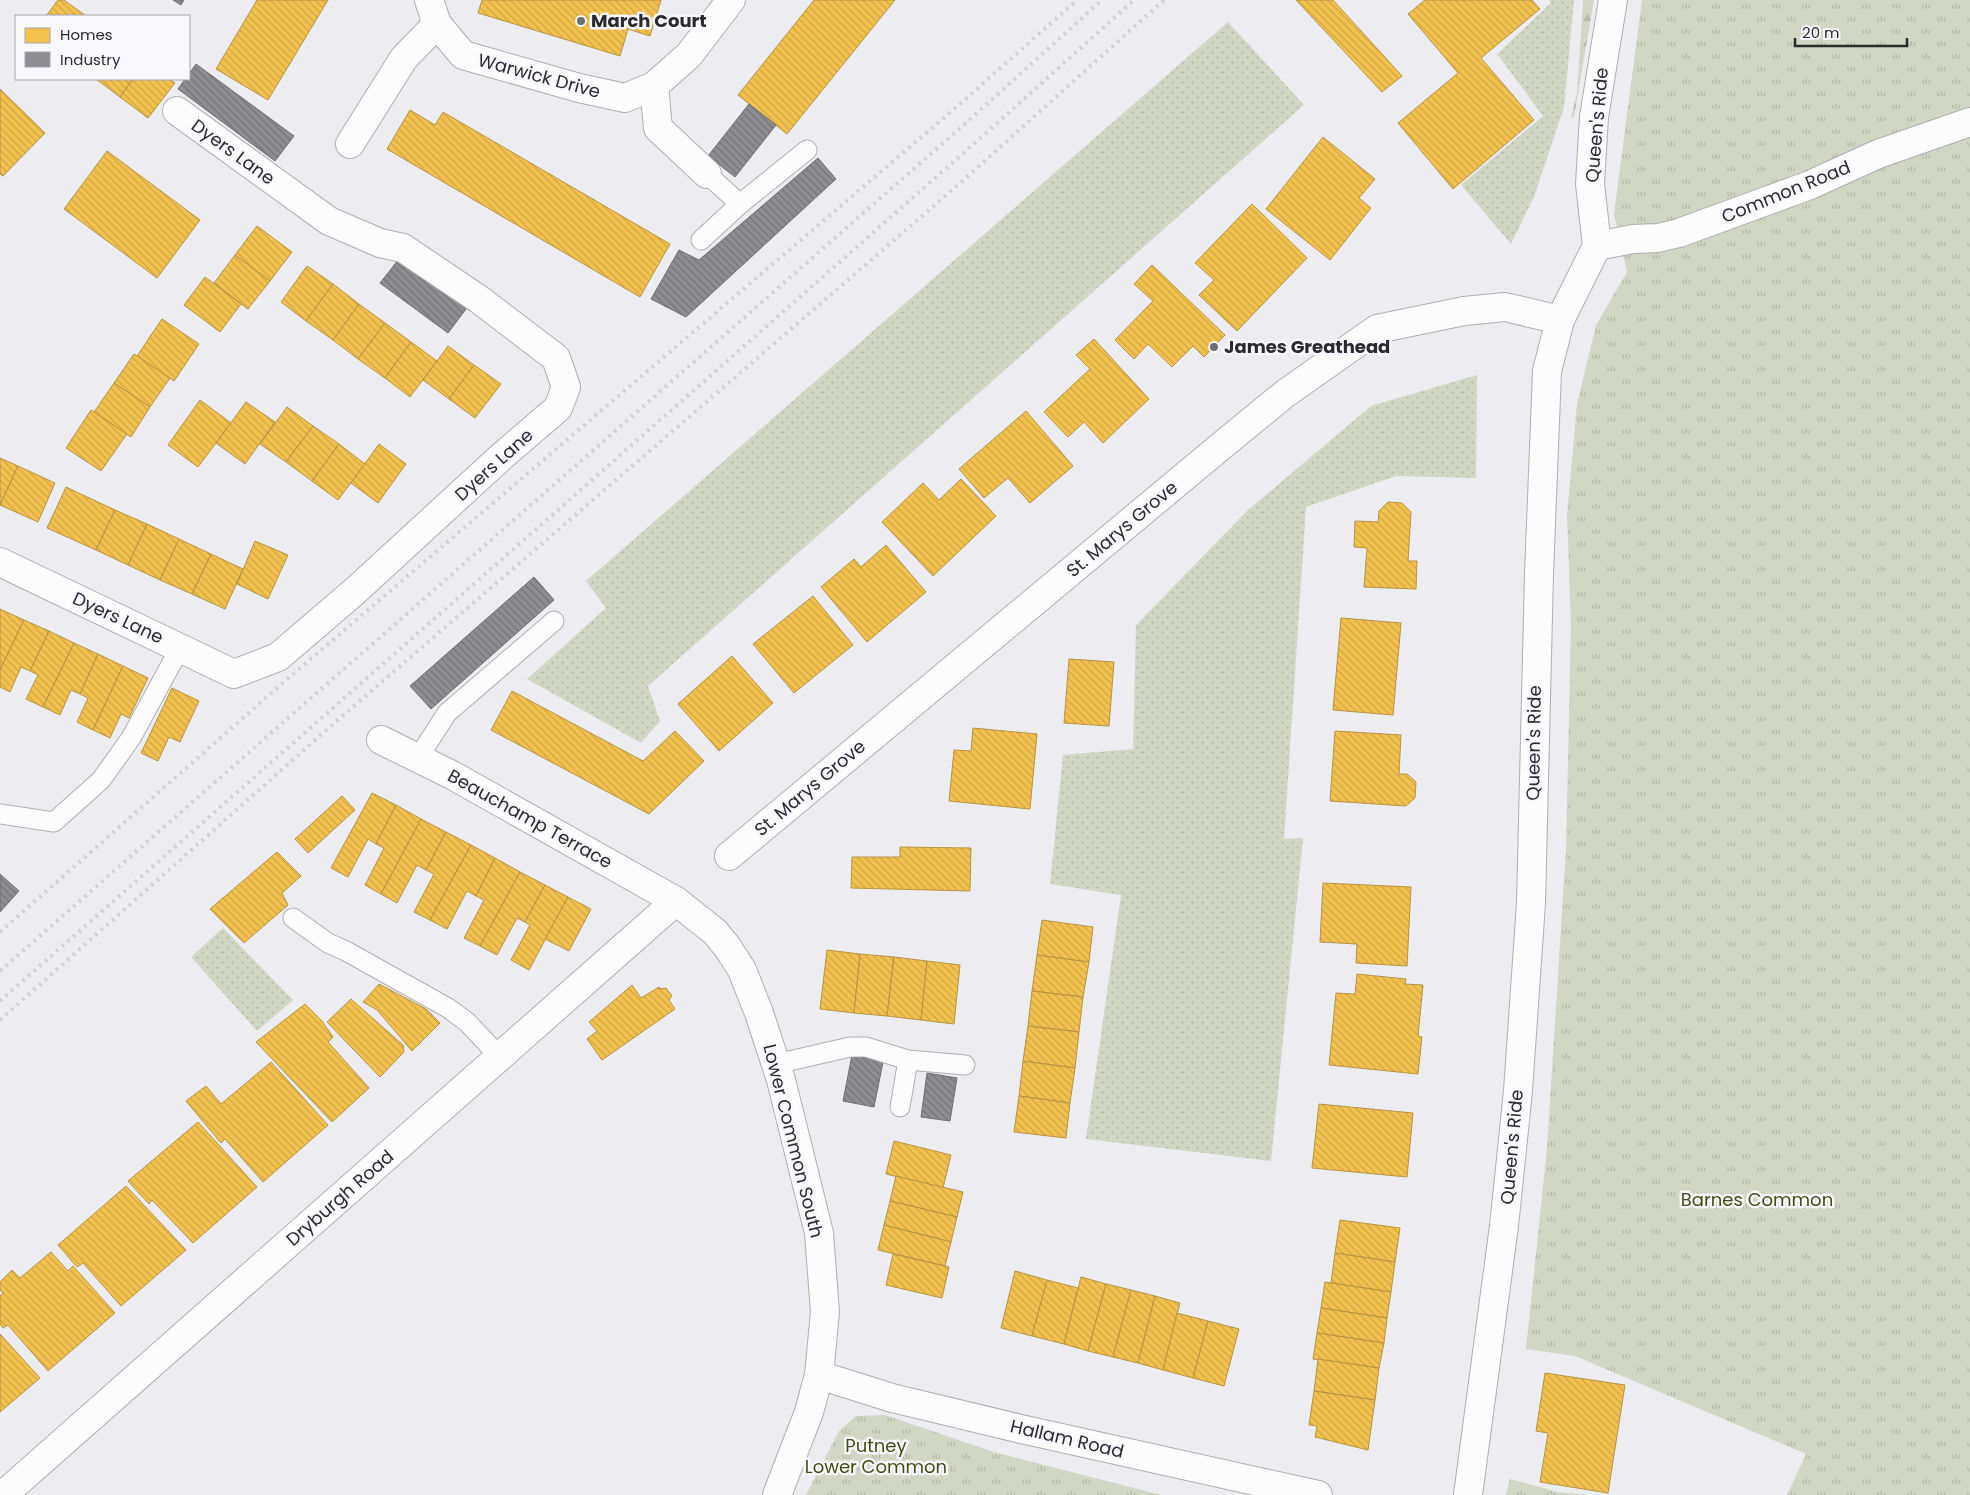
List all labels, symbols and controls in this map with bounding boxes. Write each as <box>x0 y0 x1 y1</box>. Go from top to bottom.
place label: March Court <box>591 8 707 33</box>
legend <box>15 15 190 80</box>
marker: March Court <box>575 15 587 27</box>
scale bar <box>1795 15 1908 47</box>
text: 20 m <box>1802 22 1840 43</box>
text: Homes <box>60 24 113 45</box>
street label: Warwick Drive <box>475 47 603 104</box>
text: Industry <box>60 49 121 70</box>
street label: Queen's Ride <box>1579 66 1614 183</box>
street label: Dyers Lane <box>186 113 280 190</box>
street label: Common Road <box>1718 154 1854 229</box>
place label: James Greathead <box>1224 334 1390 359</box>
marker: James Greathead <box>1208 341 1220 353</box>
street label: Dyers Lane <box>449 423 538 507</box>
street label: St. Marys Grove <box>1061 475 1183 583</box>
street label: Dyers Lane <box>69 586 168 649</box>
street label: Queen's Ride <box>1520 685 1547 801</box>
street label: St. Marys Grove <box>749 734 871 842</box>
street label: Beauchamp Terrace <box>443 763 617 874</box>
street label: Lower Common South <box>757 1041 830 1240</box>
street label: Queen's Ride <box>1494 1088 1529 1205</box>
street label: Dryburgh Road <box>280 1144 399 1251</box>
park label: Barnes Common <box>1681 1187 1833 1212</box>
street label: Hallam Road <box>1008 1413 1126 1464</box>
park label: Putney Lower Common <box>805 1433 947 1479</box>

